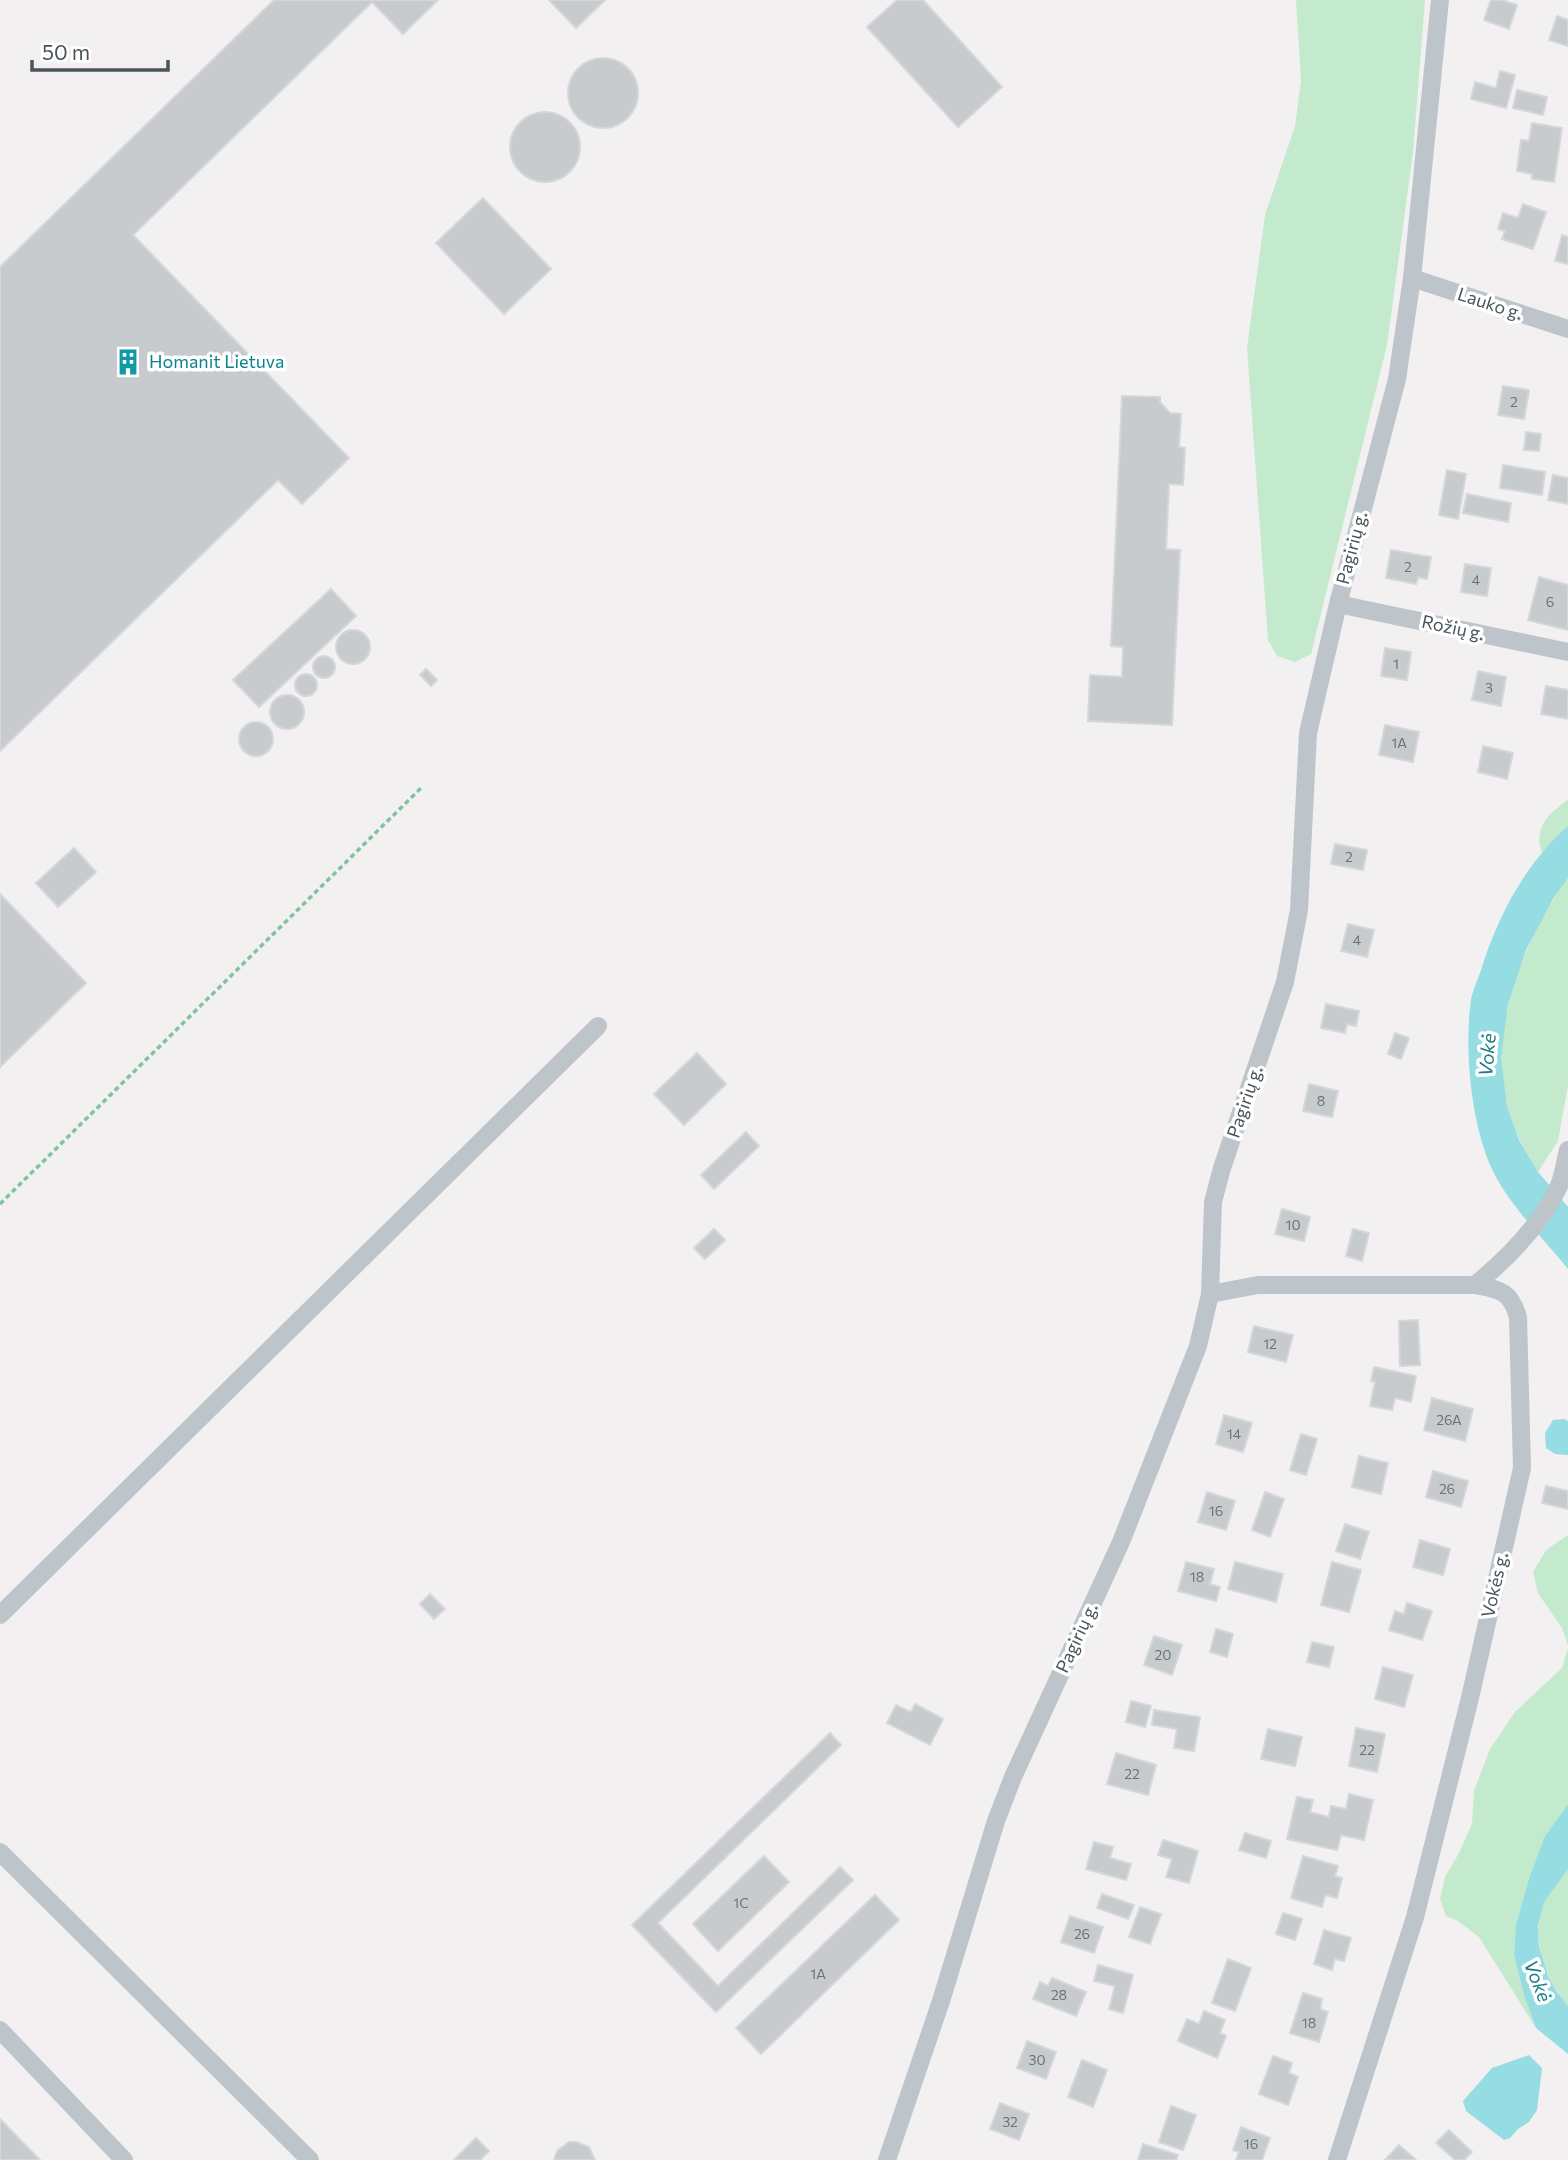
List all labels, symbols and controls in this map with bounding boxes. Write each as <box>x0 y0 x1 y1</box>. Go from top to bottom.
scale bar <box>32 28 168 72</box>
text: 50 m <box>42 39 90 64</box>
street label: Lauko g. <box>1455 282 1526 324</box>
building icon: Homanit Lietuva <box>113 347 143 377</box>
place label: Homanit Lietuva <box>149 350 284 372</box>
house number: 2 <box>1510 393 1518 410</box>
street label: Pagirių g. <box>1331 509 1371 587</box>
house number: 2 <box>1404 558 1412 575</box>
house number: 4 <box>1472 571 1481 588</box>
house number: 6 <box>1546 593 1554 610</box>
street label: Rožių g. <box>1420 610 1486 644</box>
house number: 1 <box>1393 655 1399 672</box>
house number: 3 <box>1485 679 1493 696</box>
house number: 1A <box>1391 734 1407 751</box>
house number: 2 <box>1345 848 1353 865</box>
house number: 4 <box>1353 931 1362 948</box>
water label: Vokė <box>1473 1032 1500 1077</box>
street label: Pagirių g. <box>1222 1063 1267 1140</box>
house number: 8 <box>1317 1092 1325 1109</box>
house number: 10 <box>1285 1216 1301 1233</box>
house number: 12 <box>1263 1335 1277 1352</box>
house number: 26A <box>1436 1411 1462 1428</box>
house number: 14 <box>1227 1425 1242 1442</box>
house number: 26 <box>1439 1480 1455 1497</box>
house number: 16 <box>1209 1502 1223 1519</box>
street label: Vokės g. <box>1476 1550 1512 1620</box>
house number: 18 <box>1190 1568 1204 1585</box>
street label: Pagirių g. <box>1050 1599 1102 1676</box>
house number: 20 <box>1155 1646 1171 1663</box>
house number: 22 <box>1359 1741 1375 1758</box>
house number: 22 <box>1124 1765 1140 1782</box>
house number: 1C <box>733 1894 749 1911</box>
house number: 26 <box>1074 1925 1090 1942</box>
water label: Vokė <box>1520 1956 1557 2005</box>
house number: 1A <box>810 1965 826 1982</box>
house number: 28 <box>1051 1986 1067 2003</box>
house number: 18 <box>1302 2014 1316 2031</box>
house number: 30 <box>1028 2051 1046 2068</box>
house number: 32 <box>1002 2113 1018 2130</box>
house number: 16 <box>1244 2135 1258 2152</box>

